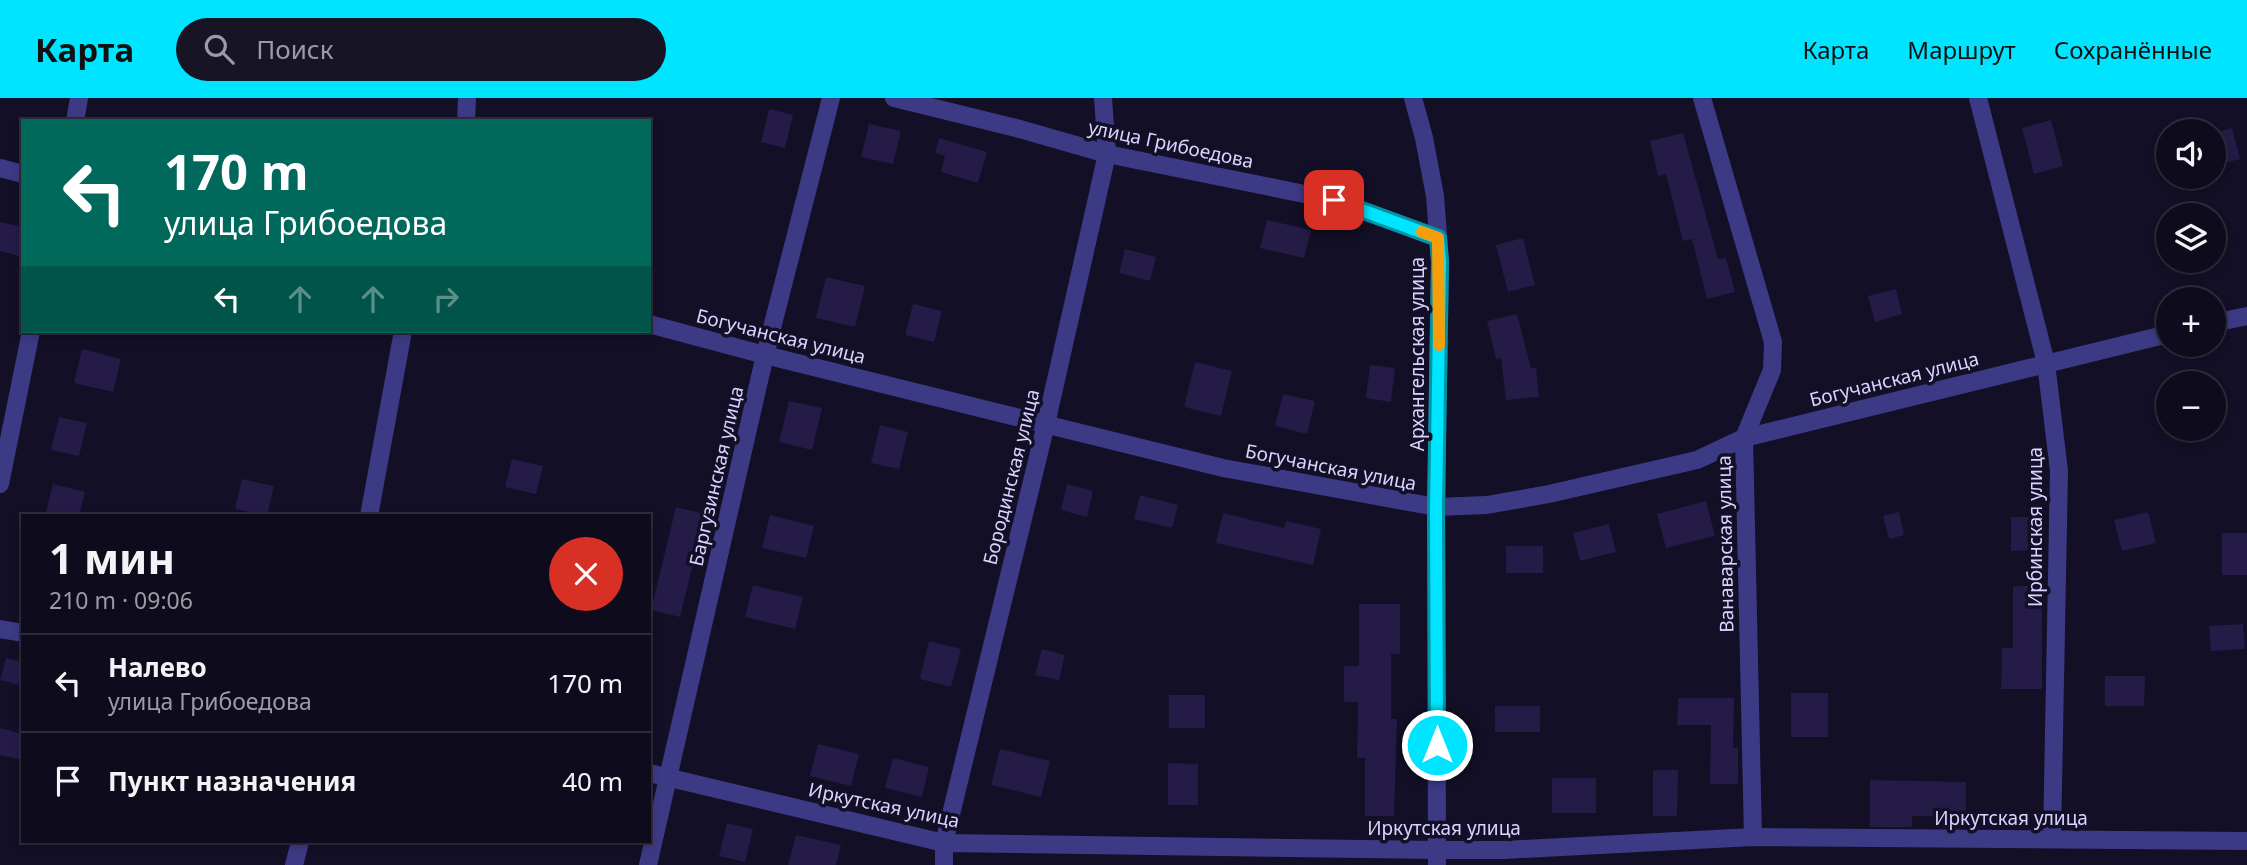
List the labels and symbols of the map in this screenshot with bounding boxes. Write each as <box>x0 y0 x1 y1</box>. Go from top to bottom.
street label: улица Грибоедова <box>1086 114 1256 174</box>
pin <box>1304 170 1364 230</box>
street label: Архангельская улица <box>1404 257 1430 451</box>
street label: Богучанская улица <box>694 302 868 370</box>
street label: Богучанская улица <box>1807 345 1981 413</box>
street label: Баргузинская улица <box>683 383 749 569</box>
street label: Бородинская улица <box>977 387 1045 567</box>
street label: Богучанская улица <box>1243 438 1419 496</box>
street label: Ирбинская улица <box>2022 447 2048 607</box>
street label: Ванаварская улица <box>1710 455 1740 633</box>
position arrow <box>1400 708 1474 782</box>
street label: Иркутская улица <box>806 776 962 834</box>
street label: Иркутская улица <box>1934 805 2088 831</box>
street label: Иркутская улица <box>1367 815 1521 841</box>

